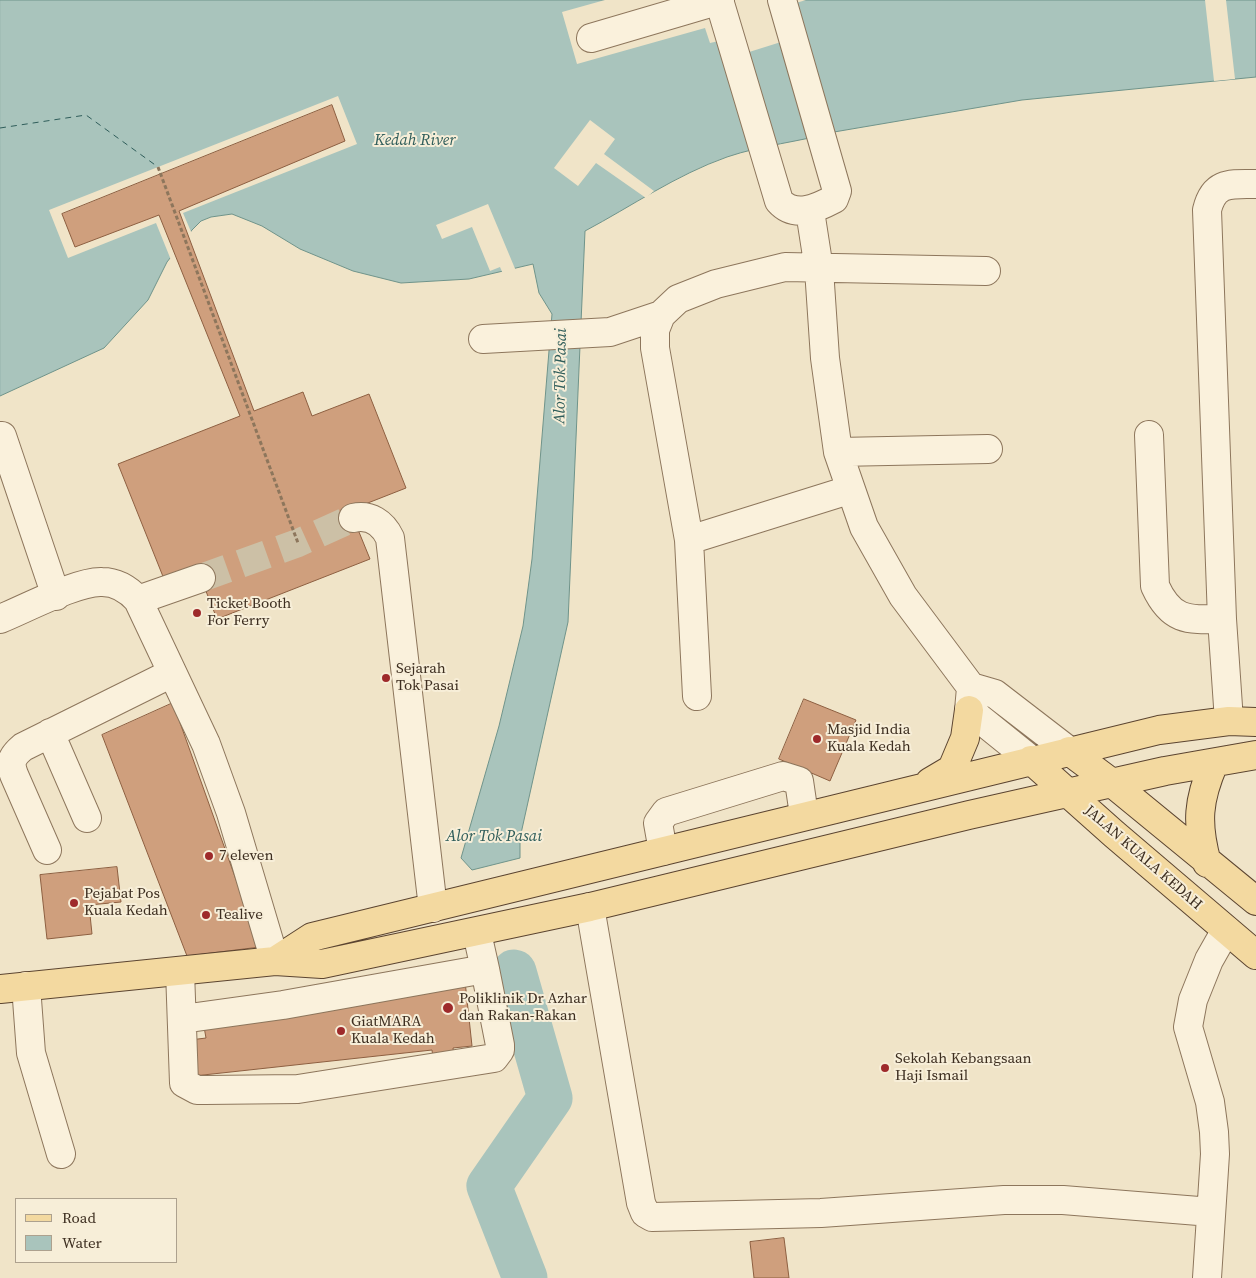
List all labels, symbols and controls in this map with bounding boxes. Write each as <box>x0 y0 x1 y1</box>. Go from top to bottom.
water label: Kedah River <box>374 131 456 151</box>
water label: Alor Tok Pasai <box>551 328 571 424</box>
place label: Ticket Booth For Ferry <box>207 595 291 630</box>
marker: Ticket Booth For Ferry <box>191 607 203 619</box>
place label: Sejarah Tok Pasai <box>396 660 459 695</box>
marker: Sejarah Tok Pasai <box>380 672 392 684</box>
place label: Masjid India Kuala Kedah <box>827 721 911 756</box>
marker: Masjid India Kuala Kedah <box>811 733 823 745</box>
street label: JALAN KUALA KEDAH <box>1080 802 1206 914</box>
water label: Alor Tok Pasai <box>446 827 542 847</box>
place label: 7 eleven <box>219 847 273 865</box>
marker: 7 eleven <box>203 850 215 862</box>
place label: Pejabat Pos Kuala Kedah <box>84 885 168 920</box>
marker: Pejabat Pos Kuala Kedah <box>68 897 80 909</box>
place label: Tealive <box>216 906 263 924</box>
marker: Tealive <box>200 909 212 921</box>
place label: Poliklinik Dr Azhar dan Rakan-Rakan <box>459 990 587 1025</box>
marker: Poliklinik Dr Azhar dan Rakan-Rakan <box>441 1001 455 1015</box>
place label: GiatMARA Kuala Kedah <box>351 1013 435 1048</box>
marker: GiatMARA Kuala Kedah <box>335 1025 347 1037</box>
place label: Sekolah Kebangsaan Haji Ismail <box>895 1050 1032 1085</box>
marker: Sekolah Kebangsaan Haji Ismail <box>879 1062 891 1074</box>
legend <box>15 1198 178 1263</box>
text: Road <box>62 1207 96 1228</box>
text: Water <box>62 1232 102 1253</box>

